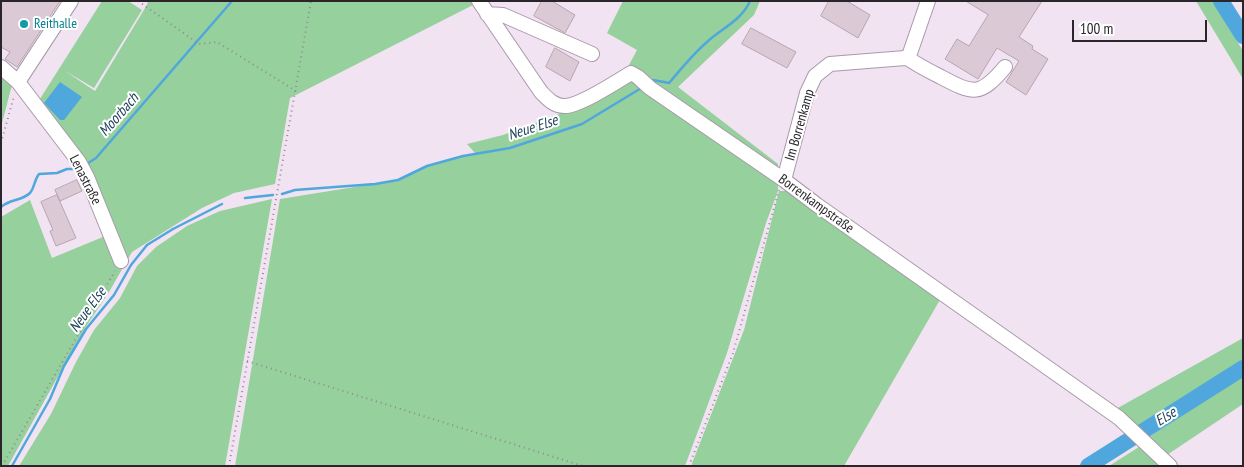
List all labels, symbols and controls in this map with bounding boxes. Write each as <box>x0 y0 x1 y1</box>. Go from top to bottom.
scale bar <box>1074 10 1209 42</box>
place label: Reithalle <box>34 16 77 32</box>
marker: Reithalle <box>18 18 30 30</box>
text: 100 m <box>1080 19 1113 38</box>
street label: Im Borrenkamp <box>782 87 818 163</box>
water label: Moorbach <box>95 90 143 140</box>
water label: Neue Else <box>506 112 560 144</box>
street label: Lenastraße <box>65 152 105 208</box>
street label: Borrenkampstraße <box>775 171 857 237</box>
water label: Neue Else <box>66 284 110 336</box>
water label: Else <box>1152 404 1180 430</box>

